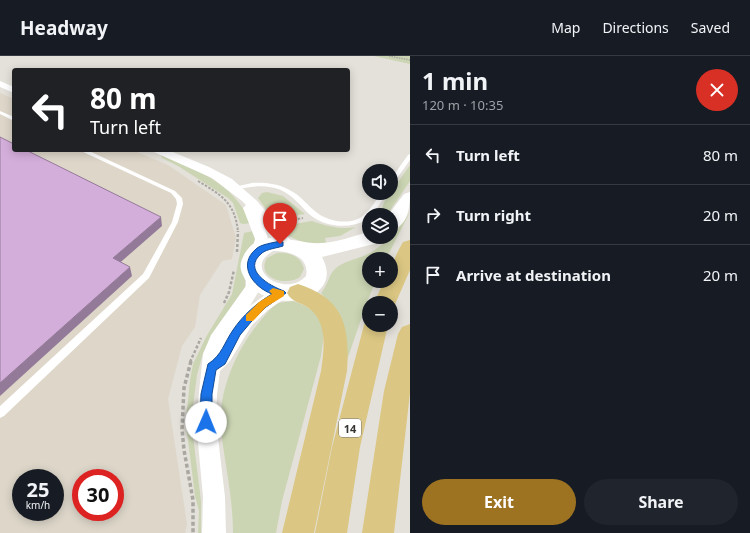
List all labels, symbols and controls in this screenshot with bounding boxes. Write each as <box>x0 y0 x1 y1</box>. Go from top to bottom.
text: Headway <box>20 15 108 41</box>
text: Map <box>551 18 580 37</box>
text: Directions <box>602 18 669 37</box>
text: Saved <box>691 18 730 37</box>
text: 1 min <box>422 64 488 97</box>
button: close <box>696 69 738 111</box>
text: 80 m <box>90 79 157 117</box>
icon: left <box>24 84 76 136</box>
text: 120 m · 10:35 <box>422 96 503 114</box>
text: Turn left <box>90 115 161 139</box>
icon: left <box>422 144 444 166</box>
text: Turn left <box>456 145 520 165</box>
text: 80 m <box>703 145 738 165</box>
map controls <box>362 164 398 332</box>
button: sound <box>362 164 398 200</box>
pin <box>263 203 297 244</box>
icon: right <box>422 204 444 226</box>
text: Turn right <box>456 205 531 225</box>
text: 20 m <box>703 205 738 225</box>
button: layers <box>362 208 398 244</box>
icon: arrive <box>269 209 291 231</box>
button: + <box>362 252 398 288</box>
icon: arrive <box>422 264 444 286</box>
text: Arrive at destination <box>456 265 611 285</box>
text: 20 m <box>703 265 738 285</box>
button: − <box>362 296 398 332</box>
position arrow <box>185 401 227 443</box>
road number: 14 <box>339 419 361 437</box>
speed limit sign: 30 <box>72 469 124 521</box>
text: 25 <box>27 476 49 503</box>
button: Exit <box>422 479 576 525</box>
button: Share <box>584 479 738 525</box>
text: km/h <box>26 498 50 512</box>

